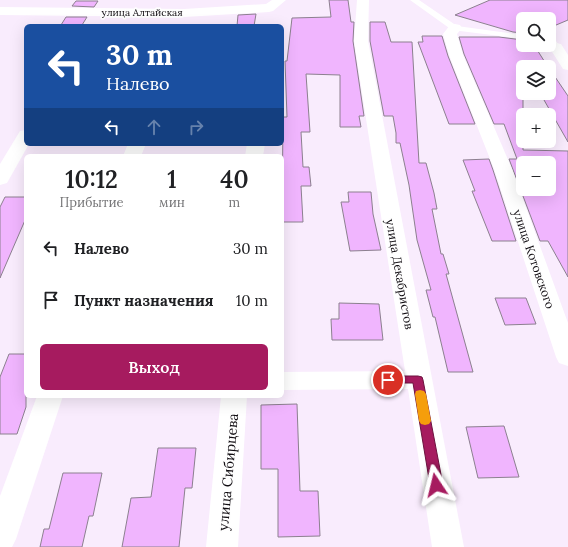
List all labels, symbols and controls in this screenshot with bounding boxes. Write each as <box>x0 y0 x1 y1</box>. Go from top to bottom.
street label: улица Алтайская <box>101 6 183 19</box>
map controls <box>516 12 556 196</box>
button: search <box>516 12 556 52</box>
text: 30 m <box>106 37 173 73</box>
icon: left <box>40 40 92 92</box>
button: layers <box>516 60 556 100</box>
text: Налево <box>106 72 170 95</box>
button: + <box>516 108 556 148</box>
icon: left <box>101 116 123 138</box>
icon: ahead <box>143 116 165 138</box>
icon: right <box>185 116 207 138</box>
button: − <box>516 156 556 196</box>
text: 10:12 <box>65 164 118 195</box>
text: 1 <box>167 164 177 195</box>
text: 40 <box>220 164 249 195</box>
text: Прибытие <box>59 194 124 211</box>
text: мин <box>159 194 185 211</box>
text: m <box>229 194 240 211</box>
street label: улица Котовского <box>510 207 558 311</box>
street label: улица Декабристов <box>383 218 417 330</box>
icon: left <box>40 237 62 259</box>
text: Налево <box>74 239 129 258</box>
text: 30 m <box>233 239 268 258</box>
icon: arrive <box>40 289 62 311</box>
text: Пункт назначения <box>74 291 214 310</box>
text: 10 m <box>236 291 268 310</box>
button: Выход <box>40 344 268 390</box>
pin <box>371 363 405 397</box>
icon: arrive <box>377 369 399 391</box>
street label: улица Сибирцева <box>214 412 242 532</box>
position arrow <box>415 464 457 506</box>

